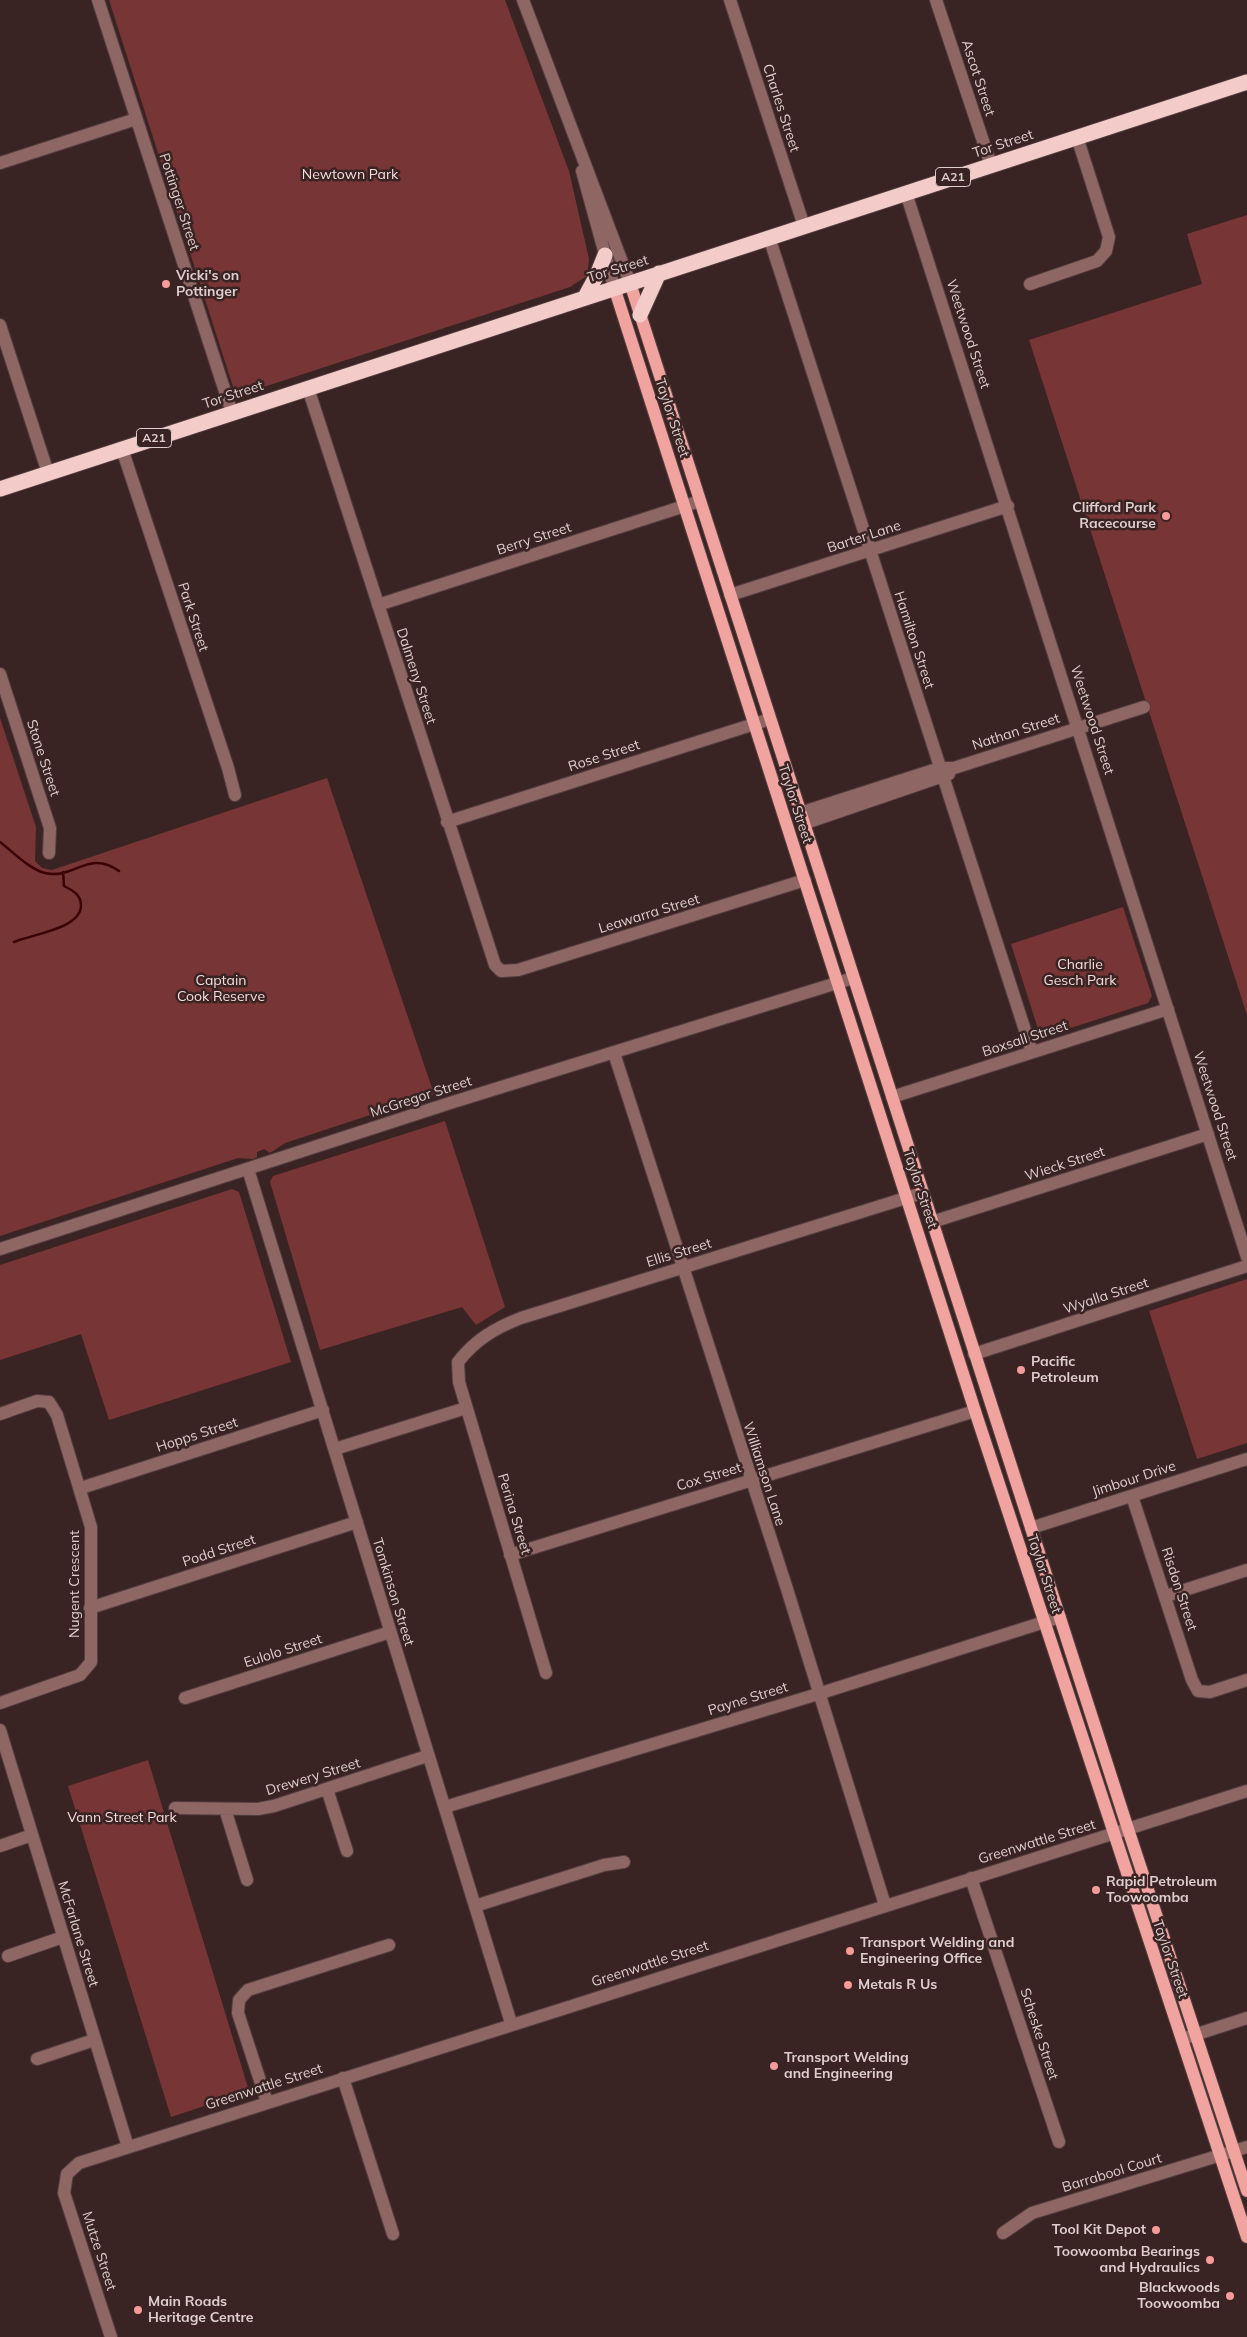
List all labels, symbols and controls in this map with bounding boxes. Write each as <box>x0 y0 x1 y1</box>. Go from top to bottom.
street label: Ascot Street <box>958 38 998 118</box>
street label: Charles Street <box>759 62 803 154</box>
street label: Tor Street <box>971 126 1035 162</box>
street label: Pottinger Street <box>155 151 203 253</box>
park label: Newtown Park <box>302 167 398 183</box>
road number: A21 <box>936 168 970 186</box>
street label: Tor Street <box>586 252 650 286</box>
place label: Vicki's on Pottinger <box>176 268 239 300</box>
street label: Weetwood Street <box>942 277 994 391</box>
marker: Vicki's on Pottinger <box>160 278 172 290</box>
street label: Taylor Street <box>651 376 693 460</box>
street label: Tor Street <box>201 377 265 413</box>
road number: A21 <box>136 428 172 448</box>
place label: Clifford Park Racecourse <box>1072 500 1156 532</box>
marker: Clifford Park Racecourse <box>1160 510 1172 522</box>
street label: Barter Lane <box>825 517 903 557</box>
street label: Berry Street <box>495 519 573 559</box>
street label: Park Street <box>174 580 212 654</box>
street label: Hamilton Street <box>890 589 938 691</box>
street label: Dalmeny Street <box>393 626 439 726</box>
street label: Weetwood Street <box>1066 663 1118 777</box>
street label: Nathan Street <box>970 710 1062 754</box>
street label: Stone Street <box>23 718 63 798</box>
street label: Rose Street <box>566 737 642 775</box>
street label: Taylor Street <box>774 762 816 846</box>
street label: Leawarra Street <box>596 891 702 937</box>
park label: Charlie Gesch Park <box>1043 957 1117 990</box>
park label: Captain Cook Reserve <box>177 973 265 1006</box>
street label: Boxsall Street <box>980 1017 1070 1061</box>
street label: Weetwood Street <box>1189 1049 1241 1163</box>
street label: McGregor Street <box>368 1073 474 1121</box>
street label: Wieck Street <box>1023 1143 1107 1185</box>
street label: Taylor Street <box>899 1147 941 1231</box>
street label: Ellis Street <box>644 1235 714 1271</box>
street label: Wyalla Street <box>1061 1274 1151 1318</box>
place label: Pacific Petroleum <box>1031 1354 1099 1386</box>
marker: Pacific Petroleum <box>1015 1364 1027 1376</box>
street label: Hopps Street <box>154 1414 240 1456</box>
street label: Williamson Lane <box>739 1420 789 1528</box>
street label: Jimbour Drive <box>1090 1458 1178 1500</box>
street label: Cox Street <box>675 1459 743 1495</box>
street label: Perina Street <box>494 1471 534 1557</box>
street label: Nugent Crescent <box>67 1530 83 1638</box>
street label: Podd Street <box>180 1531 258 1571</box>
street label: Taylor Street <box>1023 1532 1065 1616</box>
street label: Tomkinson Street <box>369 1536 417 1648</box>
street label: Risdon Street <box>1158 1545 1200 1633</box>
street label: Eulolo Street <box>242 1630 324 1672</box>
street label: Payne Street <box>706 1679 790 1719</box>
street label: Drewery Street <box>264 1755 362 1799</box>
park label: Vann Street Park <box>67 1810 177 1826</box>
street label: Greenwattle Street <box>976 1816 1098 1868</box>
place label: Rapid Petroleum Toowoomba <box>1106 1874 1217 1906</box>
street label: McFarlane Street <box>54 1879 102 1989</box>
marker: Rapid Petroleum Toowoomba <box>1090 1884 1102 1896</box>
street label: Taylor Street <box>1149 1918 1191 2000</box>
place label: Transport Welding and Engineering Office <box>860 1935 1014 1968</box>
street label: Greenwattle Street <box>589 1937 711 1991</box>
marker: Transport Welding and Engineering Office <box>844 1945 856 1957</box>
place label: Metals R Us <box>858 1977 937 1993</box>
marker: Metals R Us <box>842 1979 854 1991</box>
street label: Scheske Street <box>1016 1986 1062 2082</box>
place label: Transport Welding and Engineering <box>784 2050 909 2082</box>
street label: Greenwattle Street <box>203 2060 325 2114</box>
marker: Transport Welding and Engineering <box>768 2060 780 2072</box>
street label: Barrabool Court <box>1060 2150 1164 2196</box>
street label: Mutze Street <box>78 2209 120 2293</box>
place label: Tool Kit Depot <box>1052 2222 1146 2238</box>
marker: Tool Kit Depot <box>1150 2224 1162 2236</box>
place label: Toowoomba Bearings and Hydraulics <box>1054 2244 1200 2276</box>
marker: Toowoomba Bearings and Hydraulics <box>1204 2254 1216 2266</box>
place label: Blackwoods Toowoomba <box>1137 2280 1220 2312</box>
marker: Blackwoods Toowoomba <box>1224 2290 1236 2302</box>
place label: Main Roads Heritage Centre <box>148 2294 253 2326</box>
marker: Main Roads Heritage Centre <box>132 2304 144 2316</box>

